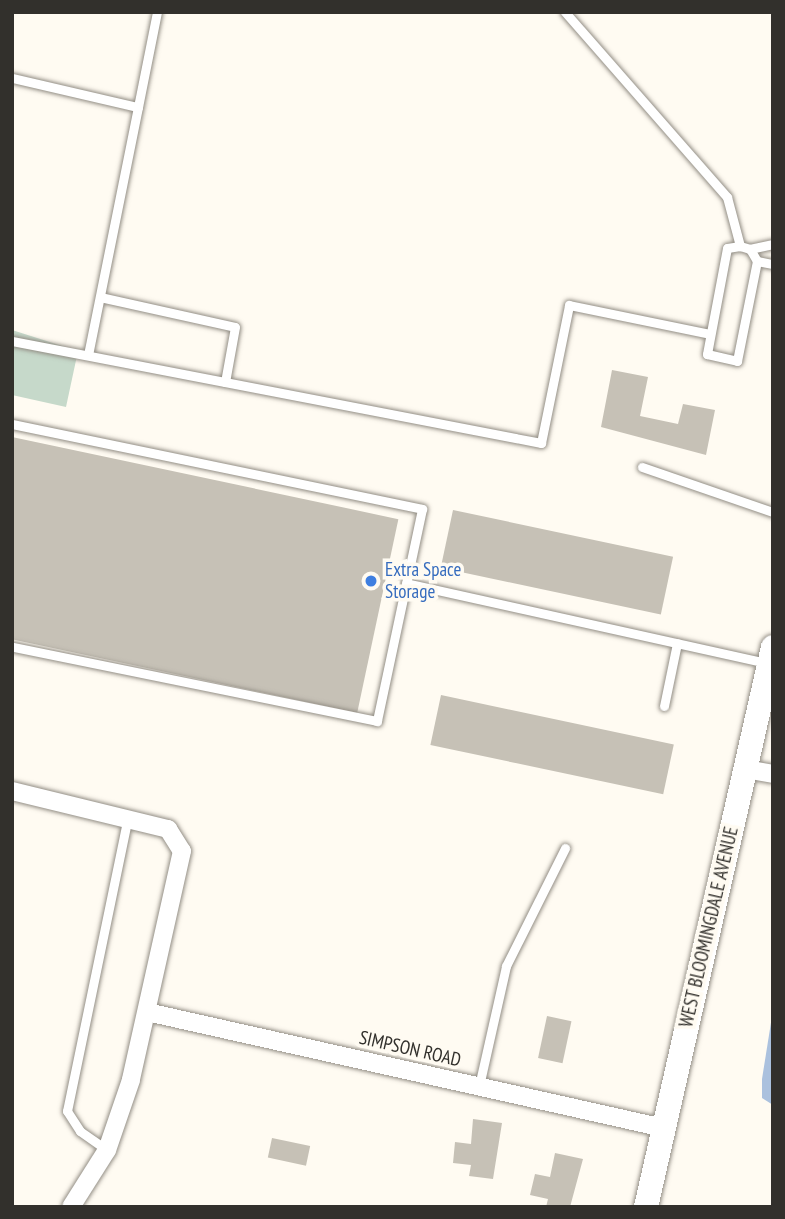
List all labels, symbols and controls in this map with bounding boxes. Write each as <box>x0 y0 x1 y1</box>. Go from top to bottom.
place label: Extra Space Storage <box>385 559 461 603</box>
marker: Extra Space Storage <box>363 573 379 589</box>
street label: WEST BLOOMINGDALE AVENUE <box>675 824 743 1030</box>
street label: SIMPSON ROAD <box>357 1026 463 1072</box>

